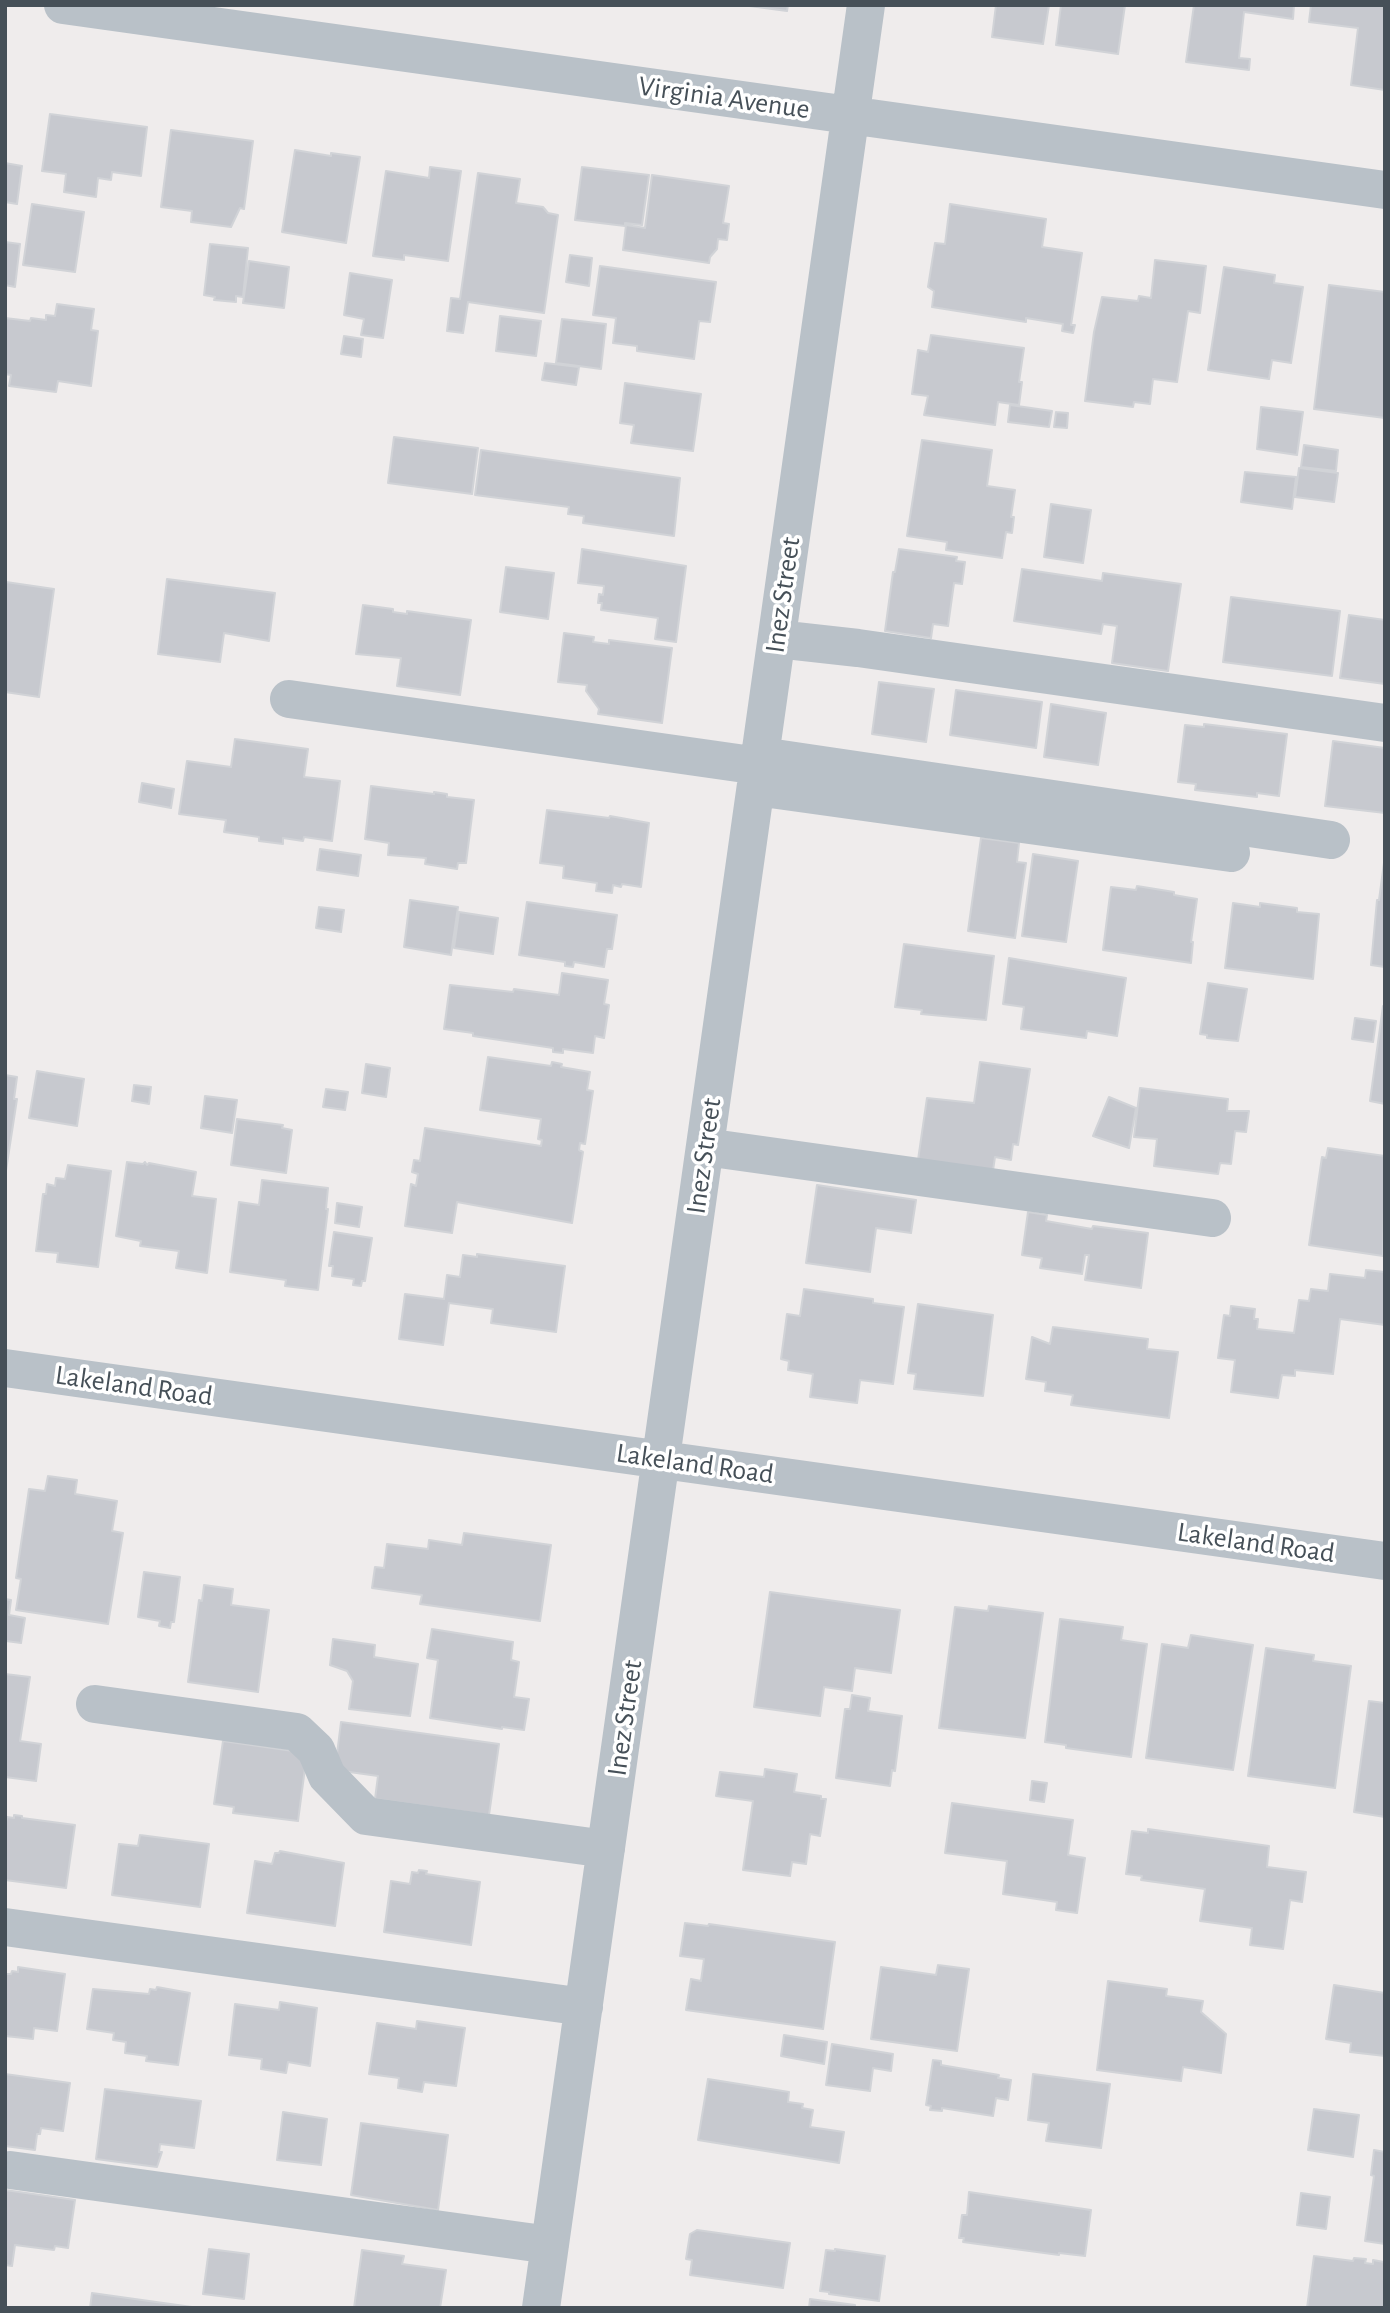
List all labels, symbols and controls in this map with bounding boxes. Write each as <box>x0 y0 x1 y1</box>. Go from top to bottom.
street label: Virginia Avenue <box>636 69 812 127</box>
street label: Inez Street <box>758 535 808 655</box>
street label: Inez Street <box>679 1096 729 1216</box>
street label: Lakeland Road <box>53 1358 215 1414</box>
street label: Lakeland Road <box>614 1436 776 1492</box>
street label: Lakeland Road <box>1175 1515 1337 1571</box>
street label: Inez Street <box>600 1658 650 1778</box>

